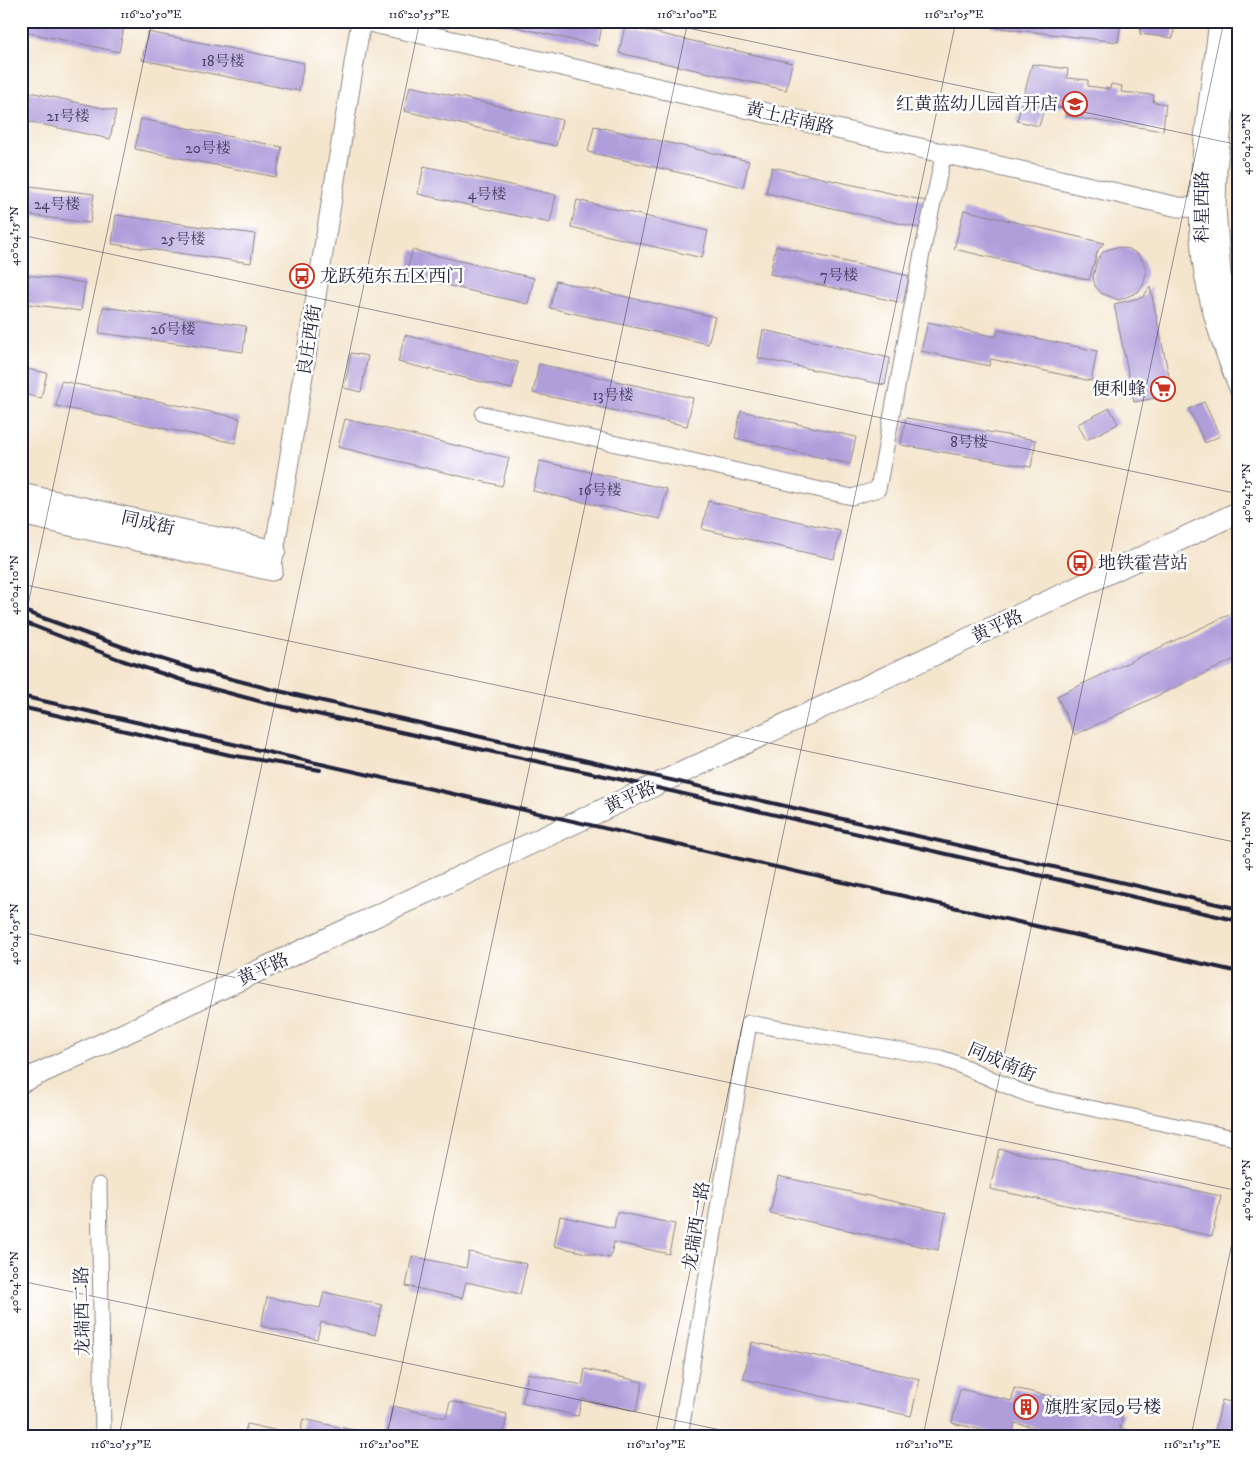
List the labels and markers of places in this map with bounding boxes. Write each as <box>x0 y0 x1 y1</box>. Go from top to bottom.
school or university icon: 红黄蓝幼儿园首开店 <box>1062 91 1088 117</box>
place label: 红黄蓝幼儿园首开店 <box>896 94 1058 116</box>
bus stop icon: 龙跃苑东五区西门 <box>289 263 315 289</box>
place label: 龙跃苑东五区西门 <box>320 266 464 288</box>
supermarket icon: 便利蜂 <box>1150 376 1176 402</box>
place label: 便利蜂 <box>1092 379 1146 401</box>
bus stop icon: 地铁霍营站 <box>1067 550 1093 576</box>
place label: 地铁霍营站 <box>1098 553 1188 575</box>
building icon: 旗胜家园9号楼 <box>1013 1394 1039 1420</box>
place label: 旗胜家园9号楼 <box>1044 1397 1161 1419</box>

